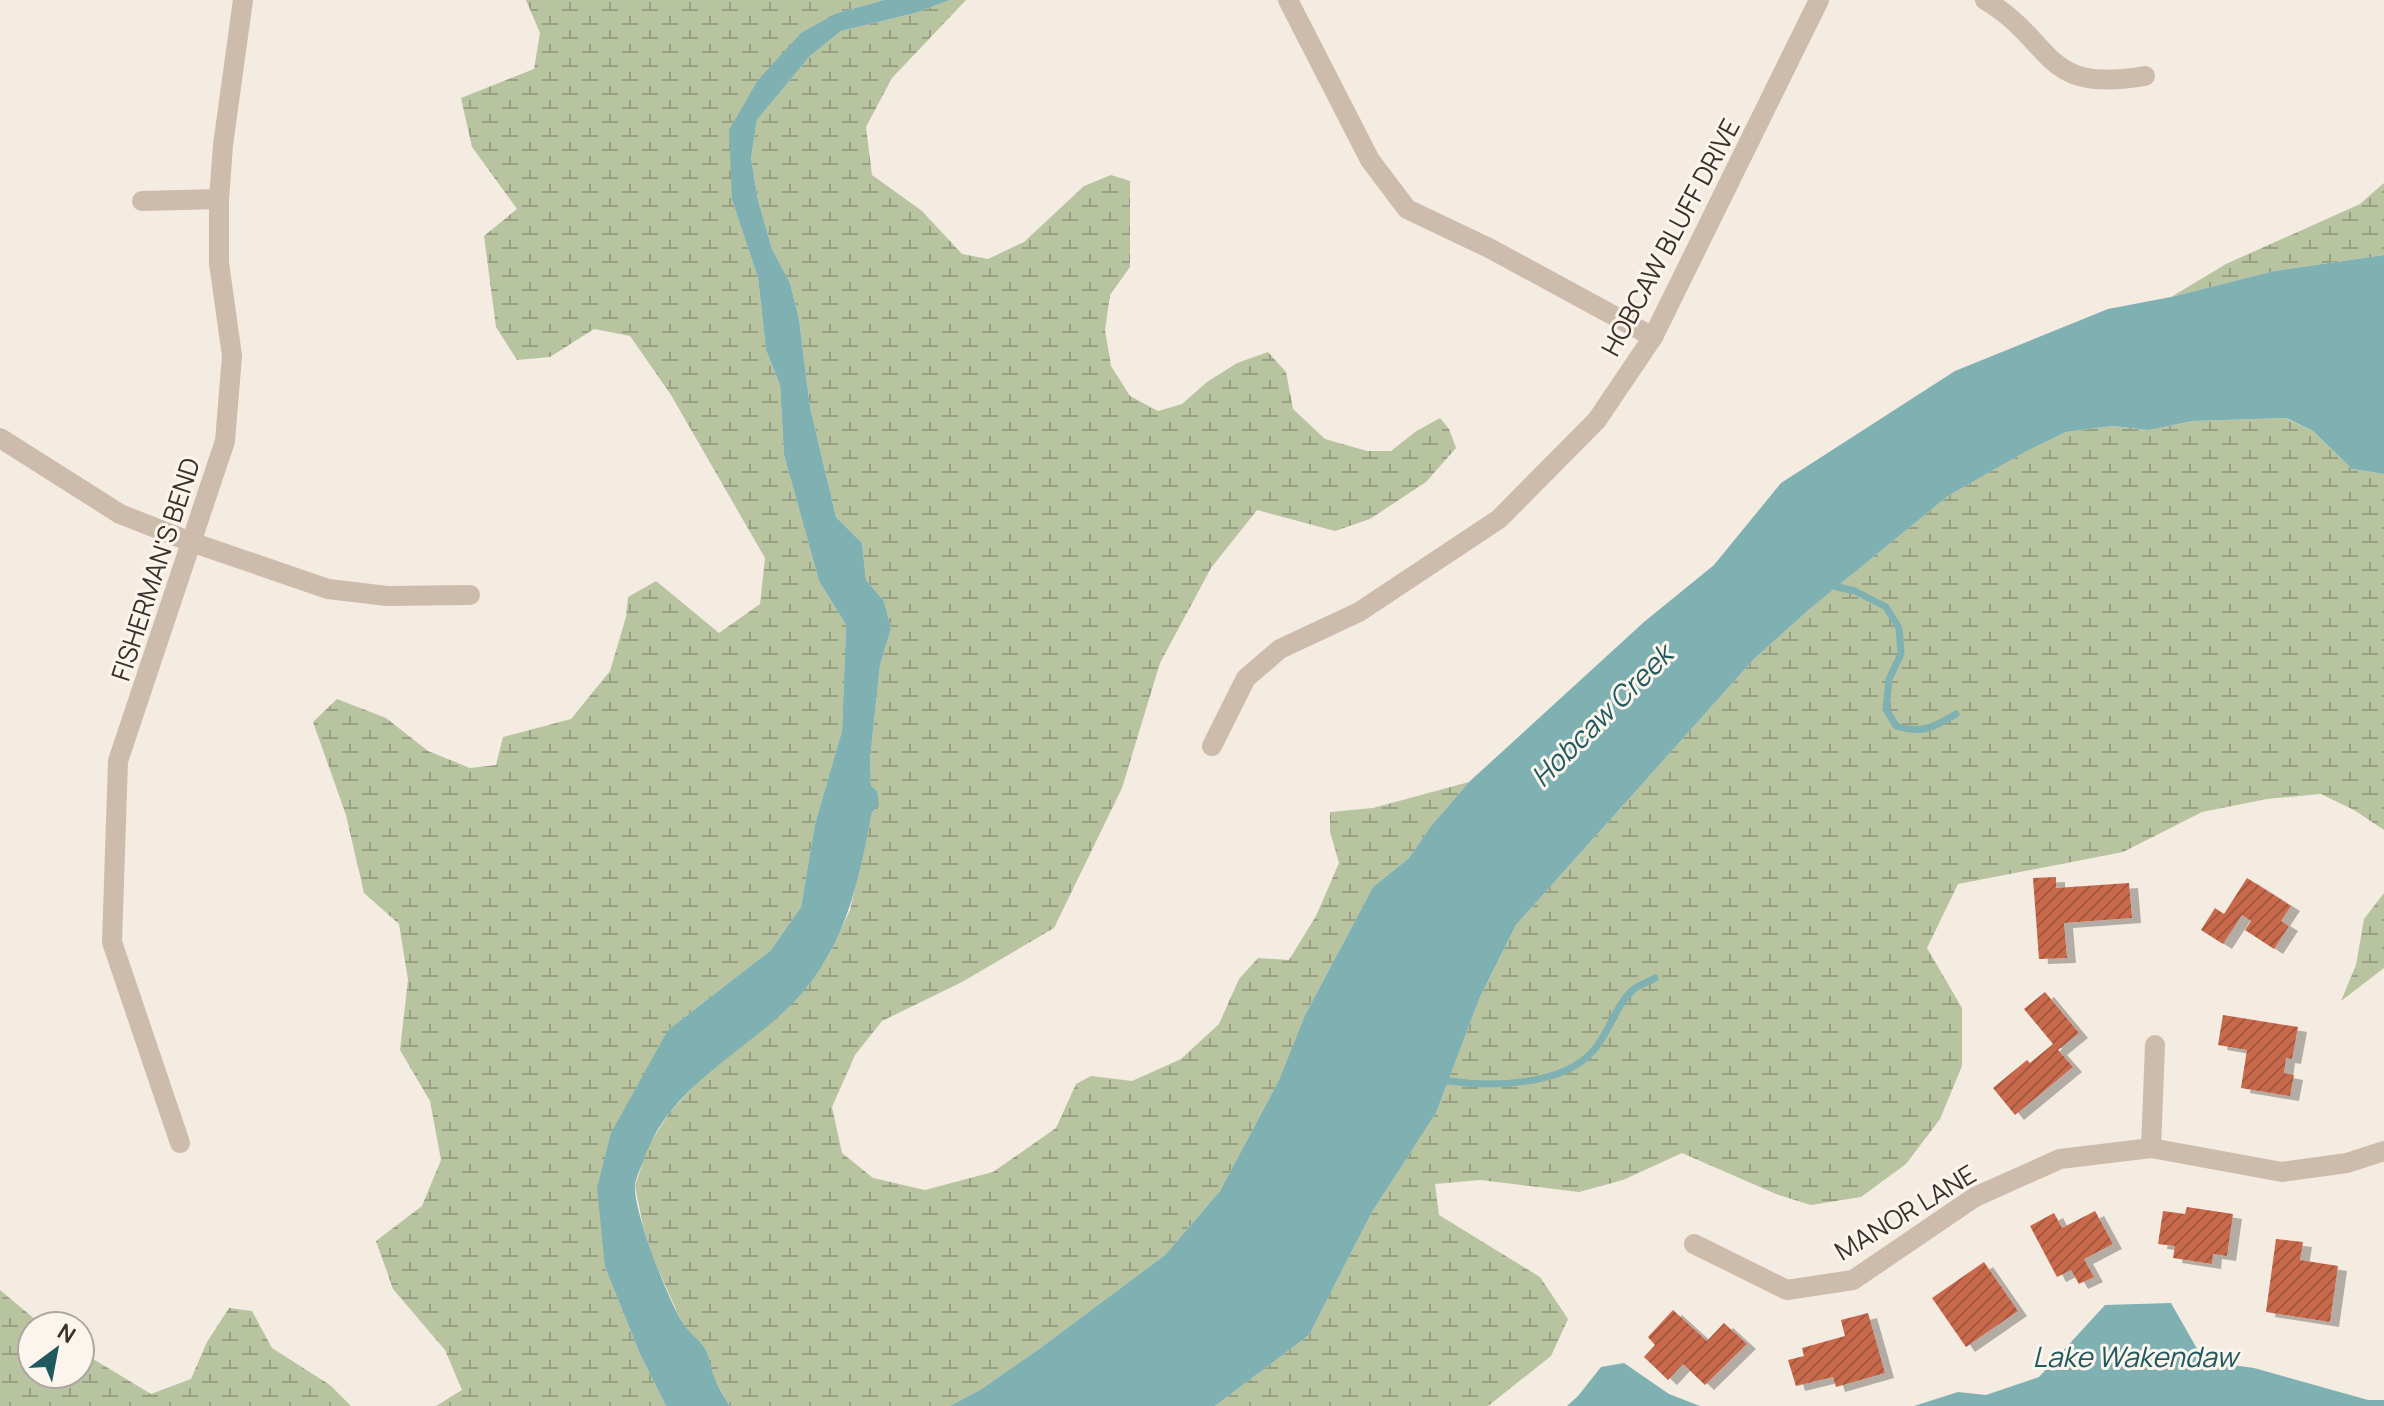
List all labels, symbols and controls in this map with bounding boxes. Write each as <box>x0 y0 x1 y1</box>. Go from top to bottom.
street label: HOBCAW BLUFF DRIVE <box>1592 112 1748 362</box>
street label: FISHERMAN'S BEND <box>102 453 208 685</box>
water label: Hobcaw Creek <box>1522 633 1683 794</box>
street label: MANOR LANE <box>1828 1156 1982 1268</box>
north arrow <box>16 1310 96 1390</box>
text: N <box>52 1316 81 1350</box>
water label: Lake Wakendaw <box>2032 1337 2241 1375</box>

